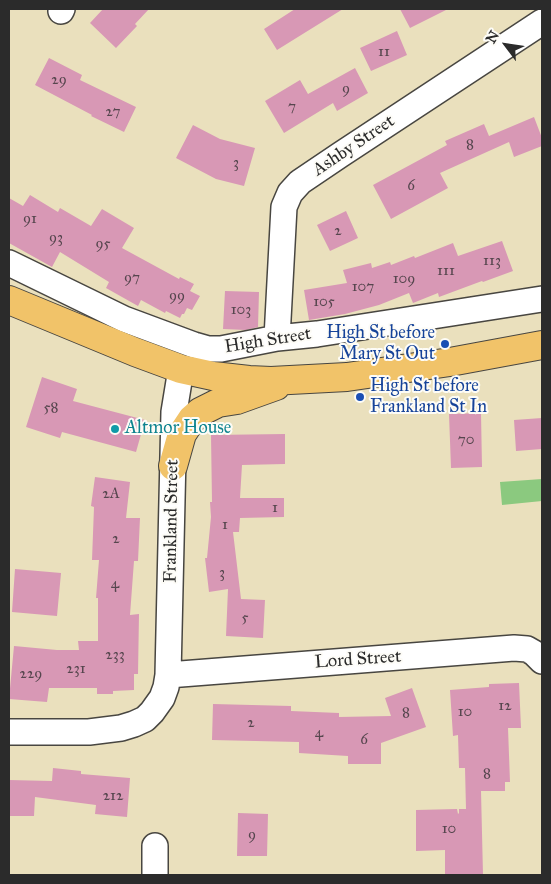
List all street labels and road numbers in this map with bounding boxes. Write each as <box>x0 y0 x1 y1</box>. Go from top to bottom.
street label: Ashby Street <box>309 111 399 181</box>
street label: High Street <box>223 323 313 359</box>
street label: Frankland Street <box>160 459 184 583</box>
street label: Lord Street <box>314 646 402 674</box>

